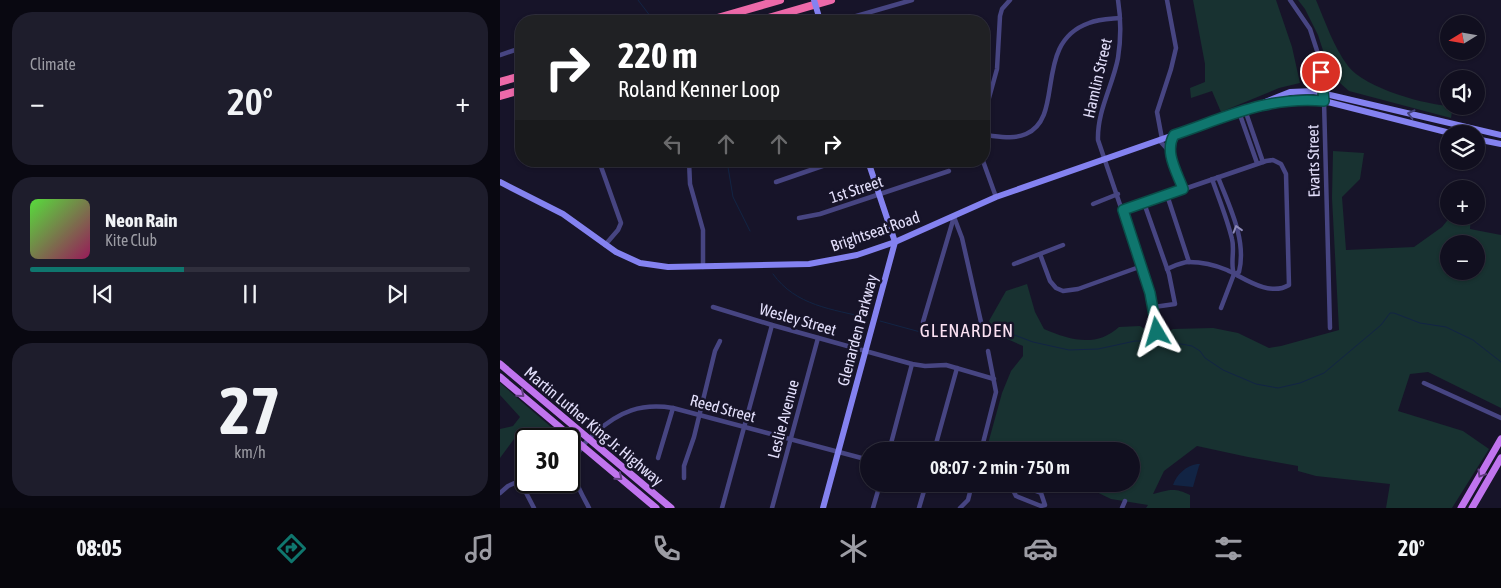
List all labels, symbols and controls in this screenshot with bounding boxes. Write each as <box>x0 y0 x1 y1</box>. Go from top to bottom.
north arrow <box>1440 15 1485 60</box>
map controls <box>1440 15 1485 280</box>
icon: right <box>535 35 600 100</box>
text: 220 m <box>618 35 697 75</box>
street label: Hamlin Street <box>1079 36 1115 120</box>
pin <box>1300 51 1342 93</box>
text: Climate <box>30 55 76 73</box>
icon: arrive <box>1307 58 1335 86</box>
button: sound <box>1440 70 1485 115</box>
text: Roland Kenner Loop <box>618 76 780 102</box>
text: 20° <box>227 80 273 123</box>
text: − <box>30 86 45 118</box>
text: + <box>455 86 470 118</box>
one-way arrow <box>1407 109 1415 119</box>
street label: Evarts Street <box>1303 124 1323 198</box>
button: layers <box>1440 125 1485 170</box>
icon: left <box>659 130 687 158</box>
icon: ahead <box>712 130 740 158</box>
icon: ahead <box>765 130 793 158</box>
icon: right <box>818 130 846 158</box>
street label: 1st Street <box>827 172 885 206</box>
button: + <box>1440 180 1485 225</box>
street label: Brightseat Road <box>828 207 922 256</box>
text: Neon Rain <box>105 209 177 231</box>
one-way arrow <box>1232 225 1242 234</box>
text: Kite Club <box>105 231 157 249</box>
button: − <box>1440 235 1485 280</box>
street label: Glenarden Parkway <box>833 272 882 388</box>
icon: previous <box>89 280 117 308</box>
icon: pause <box>236 280 264 308</box>
icon: next <box>383 280 411 308</box>
street label: Wesley Street <box>757 299 839 340</box>
position arrow <box>1130 305 1182 357</box>
district label: GLENARDEN <box>920 319 1014 341</box>
street label: Martin Luther King Jr. Highway <box>521 363 667 490</box>
text: 27 <box>219 373 281 448</box>
street label: Leslie Avenue <box>764 378 802 460</box>
one-way arrow <box>515 388 524 397</box>
street label: Reed Street <box>688 391 758 425</box>
speed limit sign: 30 <box>515 428 580 493</box>
text: km/h <box>234 443 266 461</box>
text: 08:07 · 2 min · 750 m <box>930 456 1070 478</box>
one-way arrow <box>1478 468 1488 477</box>
one-way arrow <box>613 472 622 480</box>
icon: directions <box>274 531 309 566</box>
icon: music <box>462 531 497 566</box>
icon: phone <box>649 531 684 566</box>
icon: climate <box>836 531 871 566</box>
icon: car <box>1023 531 1058 566</box>
icon: filters <box>1211 531 1246 566</box>
text: 08:05 <box>76 535 122 561</box>
text: 20° <box>1398 535 1425 561</box>

